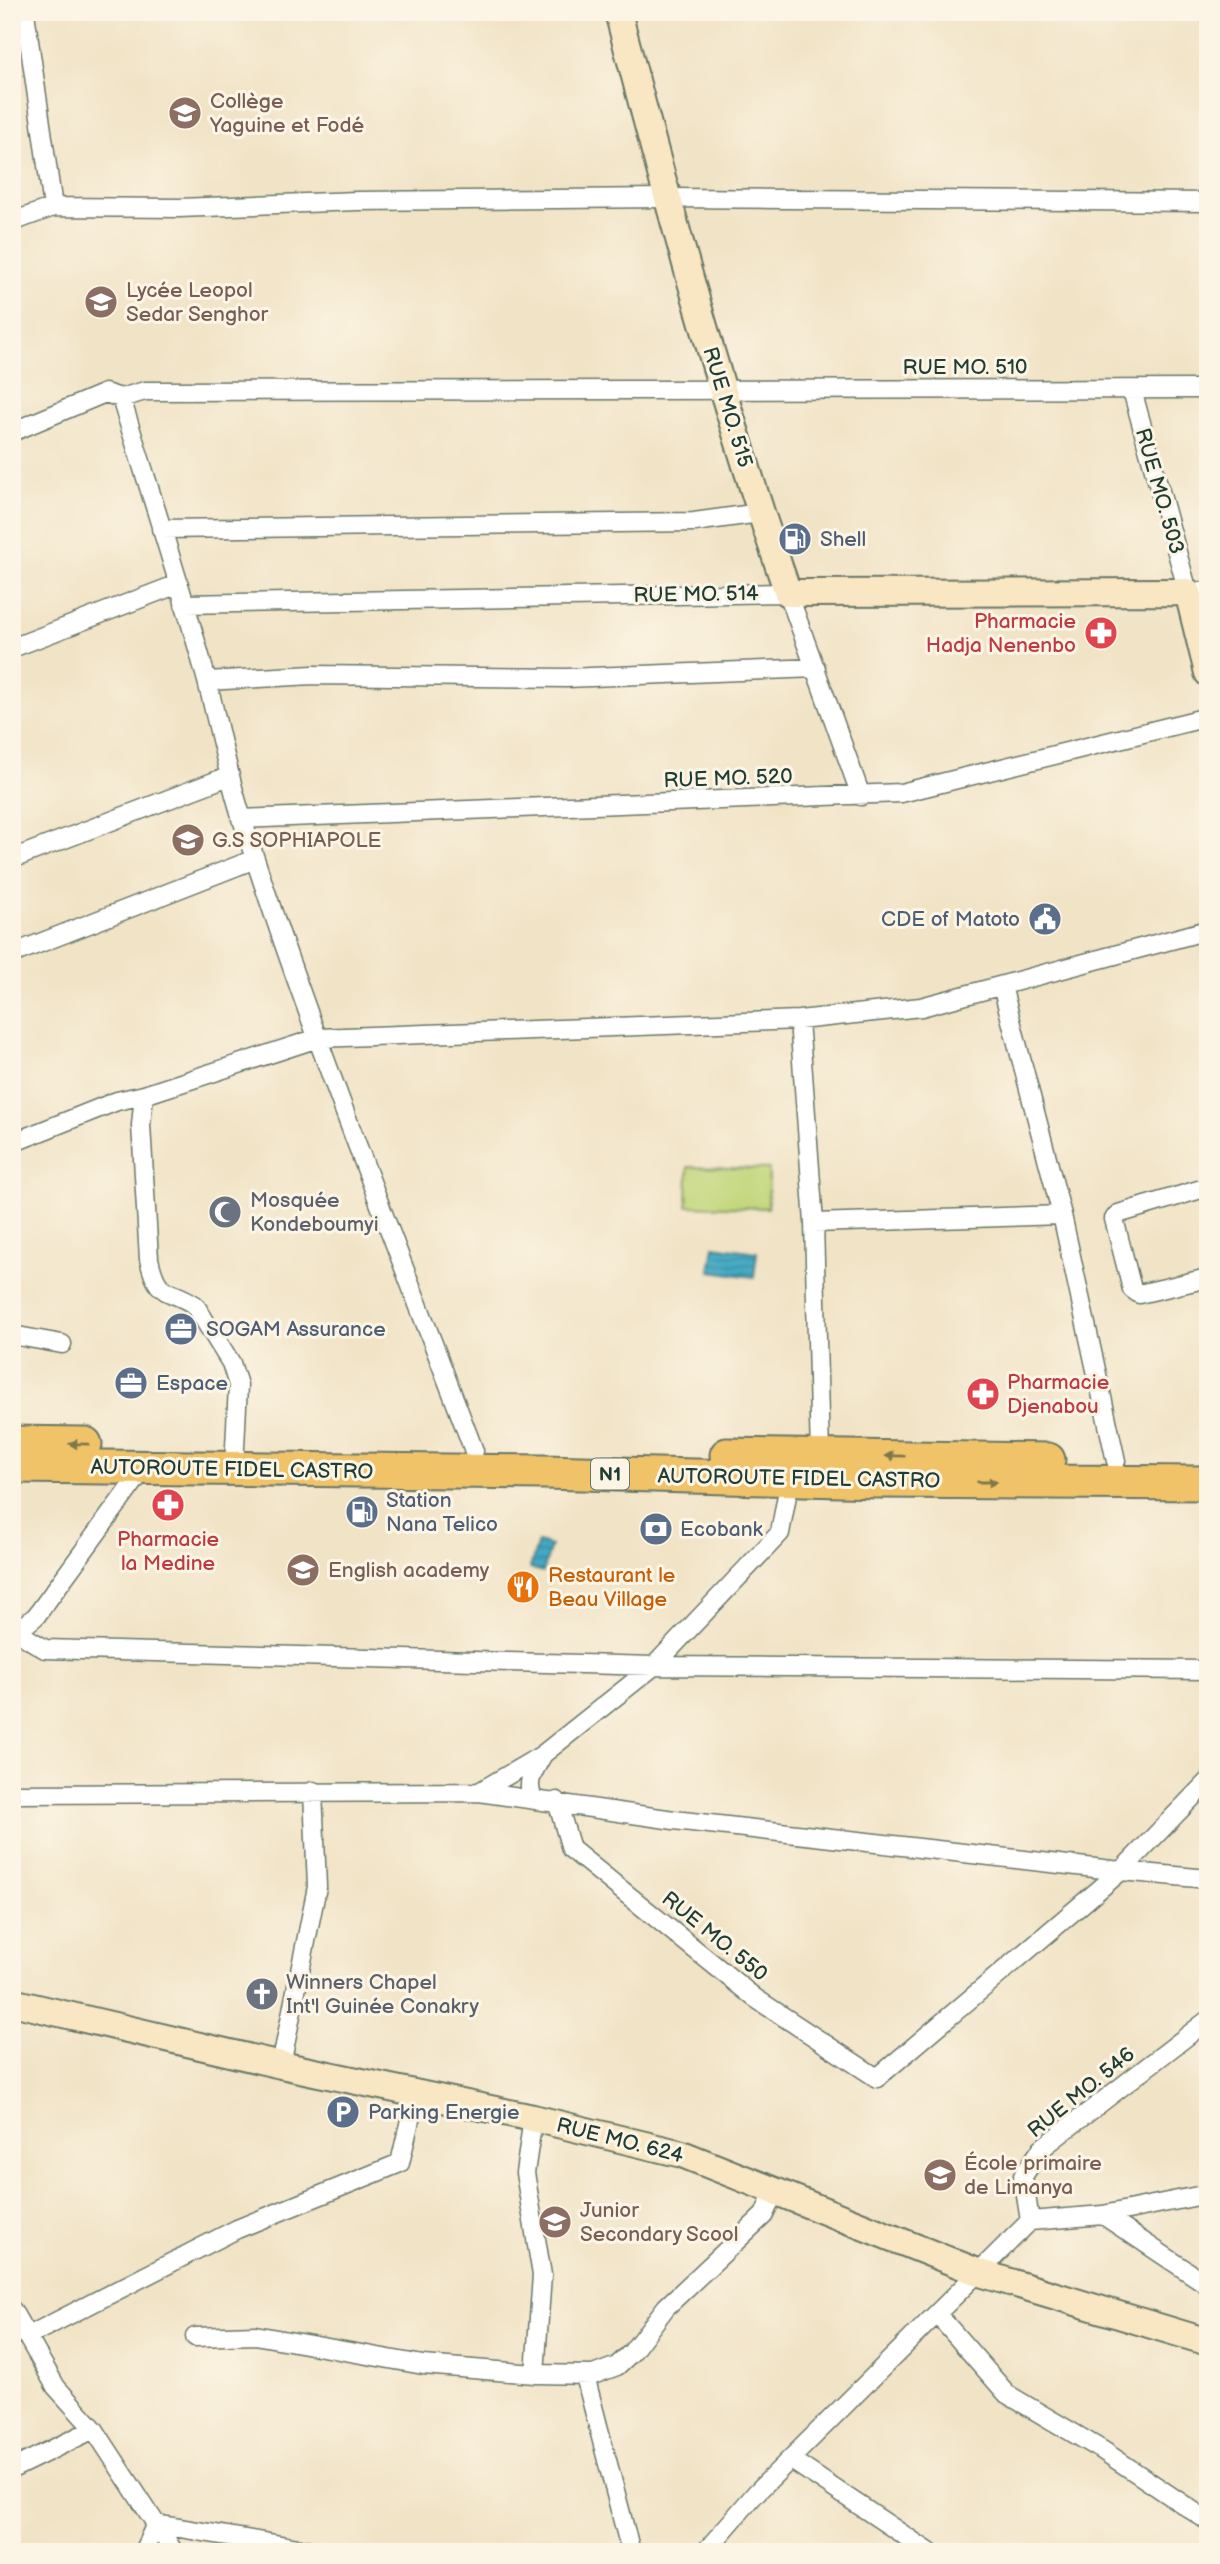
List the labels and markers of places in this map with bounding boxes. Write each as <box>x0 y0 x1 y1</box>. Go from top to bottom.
place label: Collège Yaguine et Fodé <box>209 89 364 138</box>
school or university icon: Collège Yaguine et Fodé <box>166 94 204 132</box>
place label: Lycée Leopol Sedar Senghor <box>126 278 269 327</box>
school or university icon: Lycée Leopol Sedar Senghor <box>82 283 120 321</box>
fuel station icon: Shell <box>776 520 814 558</box>
place label: Shell <box>820 527 866 552</box>
place label: Pharmacie Hadja Nenenbo <box>926 609 1076 658</box>
pharmacy icon: Pharmacie Hadja Nenenbo <box>1082 614 1120 652</box>
school or university icon: G.S SOPHIAPOLE <box>169 821 207 859</box>
place label: G.S SOPHIAPOLE <box>212 828 381 853</box>
public building icon: CDE of Matoto <box>1026 900 1064 938</box>
place label: CDE of Matoto <box>881 907 1020 932</box>
place label: Mosquée Kondeboumyi <box>250 1188 379 1237</box>
mosque icon: Mosquée Kondeboumyi <box>206 1193 244 1231</box>
office icon: SOGAM Assurance <box>162 1310 200 1348</box>
place label: SOGAM Assurance <box>206 1317 386 1342</box>
office icon: Espace <box>112 1364 150 1402</box>
place label: Pharmacie Djenabou <box>1007 1370 1109 1419</box>
place label: Espace <box>156 1371 228 1396</box>
pharmacy icon: Pharmacie Djenabou <box>964 1375 1002 1413</box>
pharmacy icon: Pharmacie la Medine <box>149 1486 187 1524</box>
place label: Station Nana Telico <box>386 1488 498 1537</box>
fuel station icon: Station Nana Telico <box>343 1493 381 1531</box>
bank icon: Ecobank <box>637 1510 675 1548</box>
place label: Ecobank <box>680 1517 763 1542</box>
place label: Pharmacie la Medine <box>117 1527 219 1576</box>
school or university icon: English academy <box>284 1551 322 1589</box>
place label: English academy <box>328 1558 490 1583</box>
place label: Restaurant le Beau Village <box>548 1563 675 1612</box>
restaurant icon: Restaurant le Beau Village <box>504 1568 542 1606</box>
place label: Winners Chapel Int'l Guinée Conakry <box>286 1970 479 2019</box>
church icon: Winners Chapel Int'l Guinée Conakry <box>243 1975 281 2013</box>
parking icon: Parking Energie <box>324 2093 362 2131</box>
place label: Parking Energie <box>368 2100 519 2125</box>
place label: École primaire de Limanya <box>964 2151 1102 2200</box>
school or university icon: École primaire de Limanya <box>921 2156 959 2194</box>
place label: Junior Secondary Scool <box>580 2198 738 2247</box>
school or university icon: Junior Secondary Scool <box>536 2203 574 2241</box>

